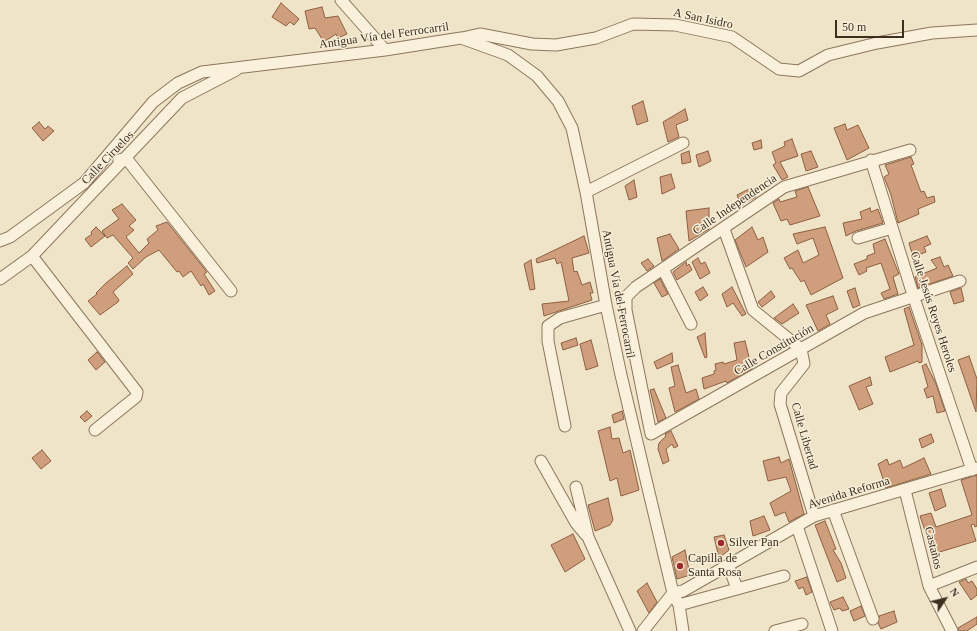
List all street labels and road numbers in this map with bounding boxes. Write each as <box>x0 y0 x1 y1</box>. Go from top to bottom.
street label: A San Isidro <box>672 6 734 32</box>
street label: Antigua Vía del Ferrocarril <box>318 20 450 52</box>
street label: Calle Ciruelos <box>79 128 137 188</box>
street label: Calle Independencia <box>690 172 780 238</box>
street label: Antigua Vía del Ferrocarril <box>598 228 638 360</box>
street label: Calle Jesús Reyes Heroles <box>907 250 959 374</box>
street label: Calle Constitución <box>732 321 816 379</box>
street label: Calle Libertad <box>788 401 820 471</box>
street label: Avenida Reforma <box>806 474 892 512</box>
street label: Castaños <box>921 525 945 571</box>

